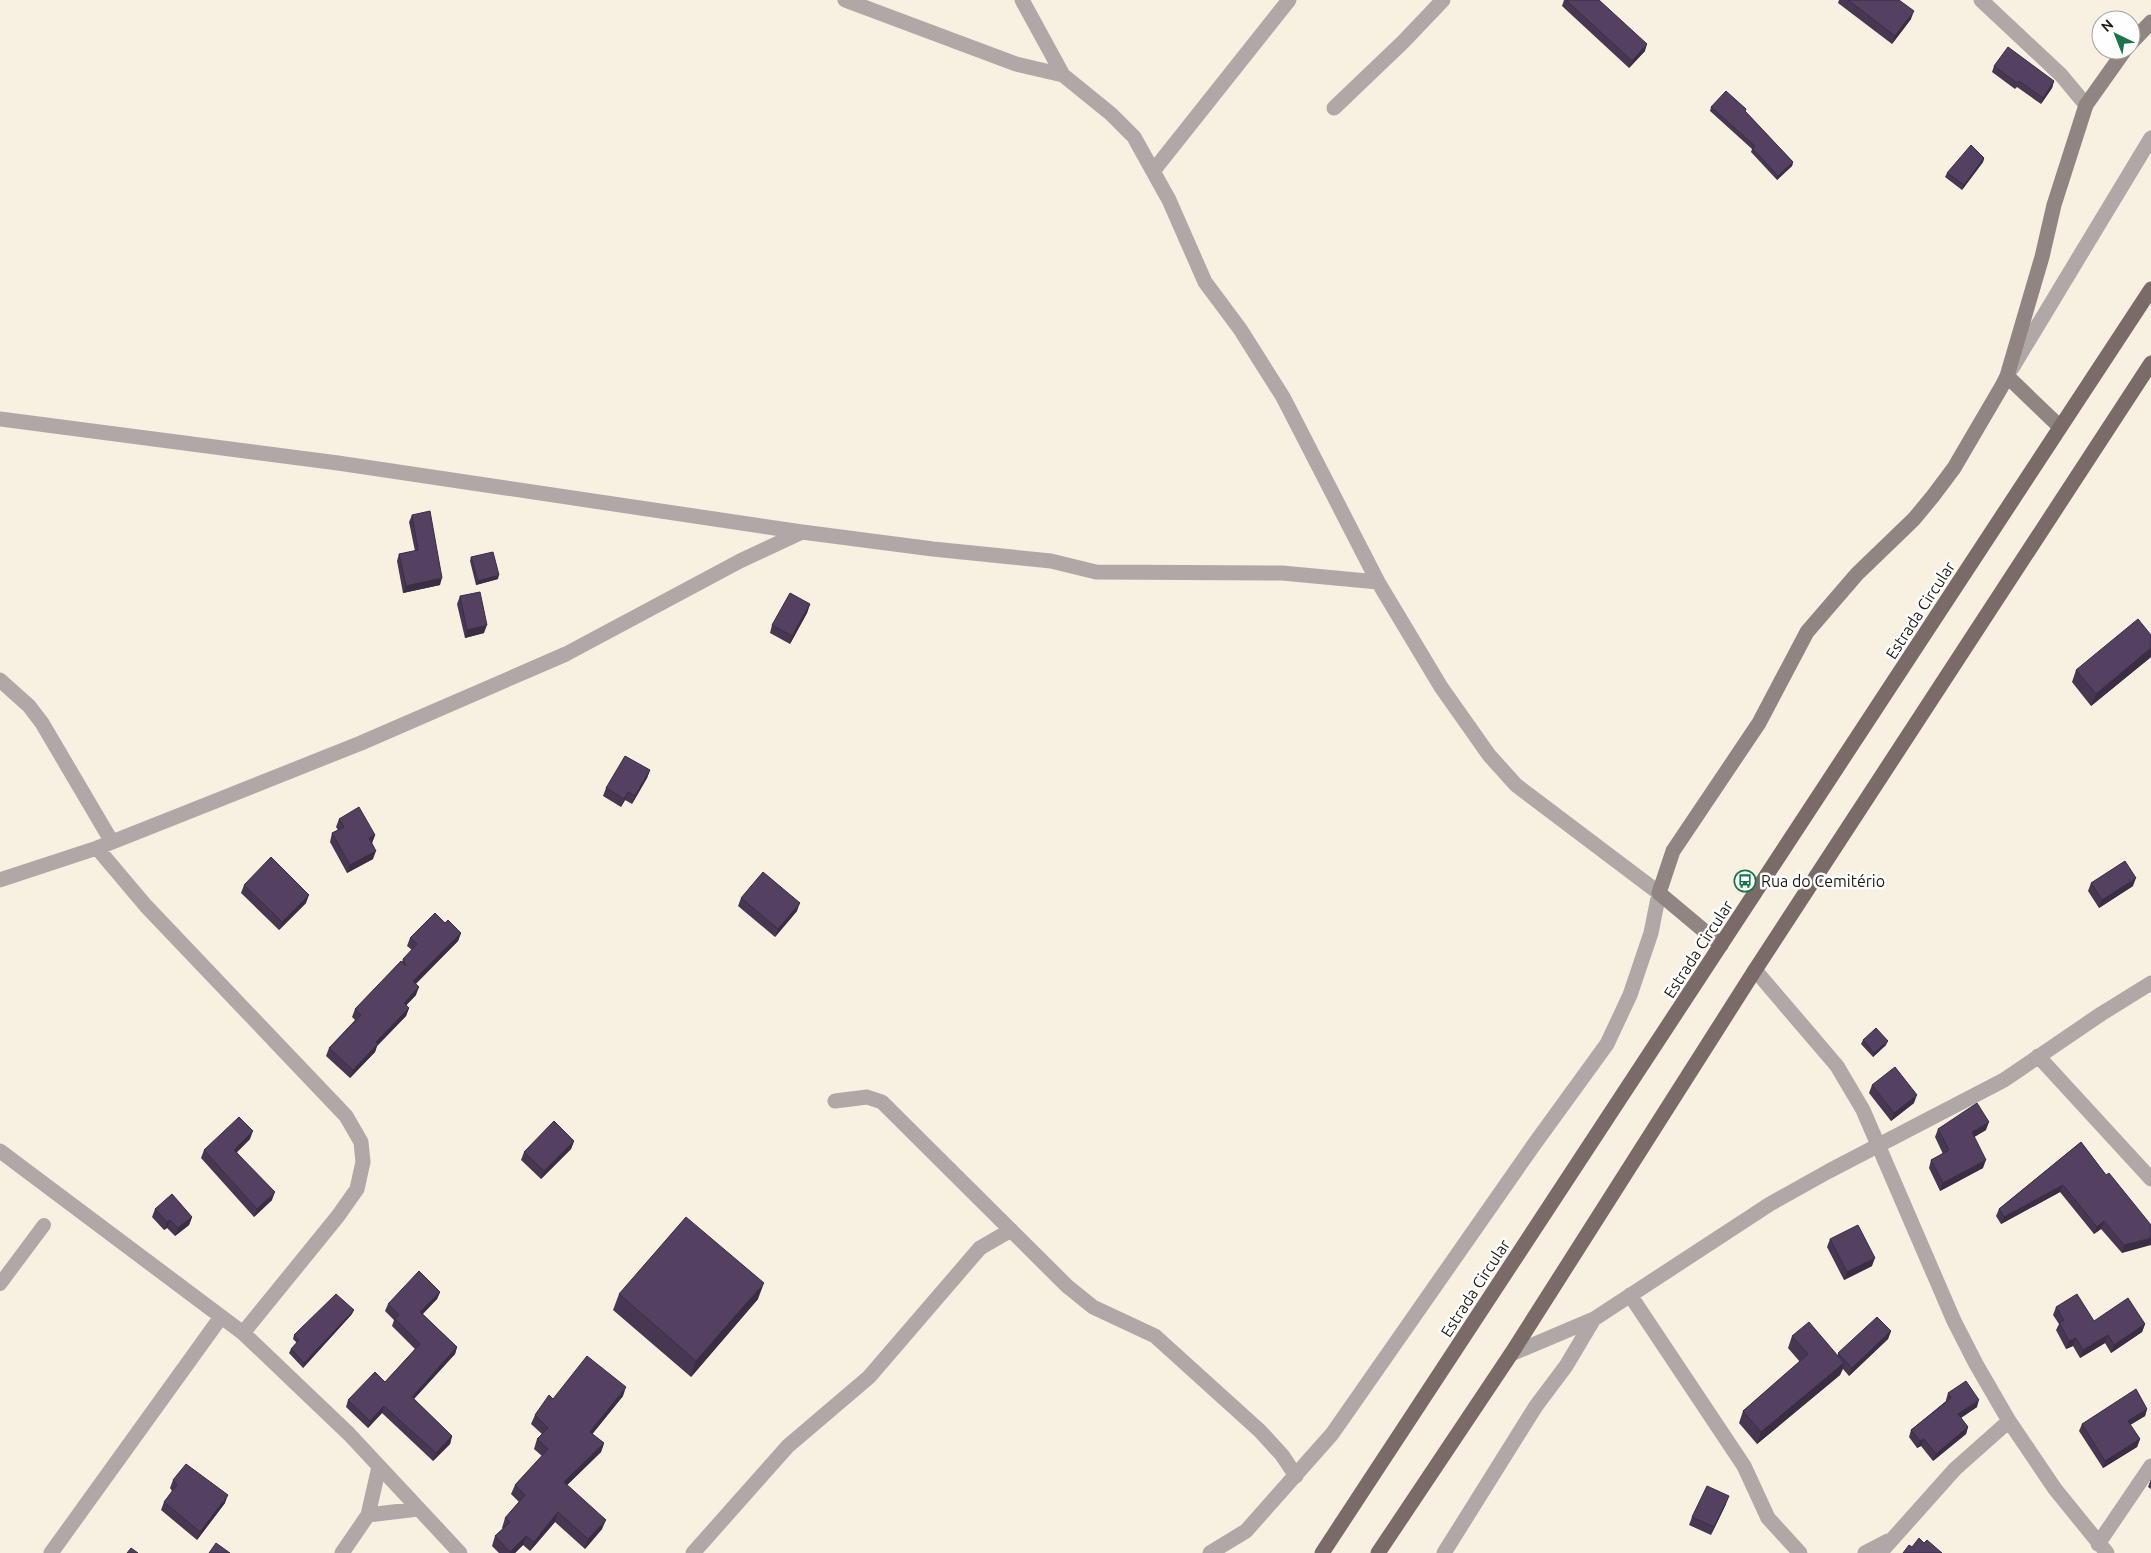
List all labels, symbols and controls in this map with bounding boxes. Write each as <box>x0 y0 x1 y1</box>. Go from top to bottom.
north arrow <box>2091 10 2141 60</box>
text: N <box>2098 16 2116 35</box>
street label: Estrada Circular <box>1882 558 1958 662</box>
bus stop icon: Rua do Cemitério <box>1733 869 1757 893</box>
place label: Rua do Cemitério <box>1761 872 1885 890</box>
street label: Estrada Circular <box>1660 897 1736 1001</box>
street label: Estrada Circular <box>1437 1236 1513 1340</box>

